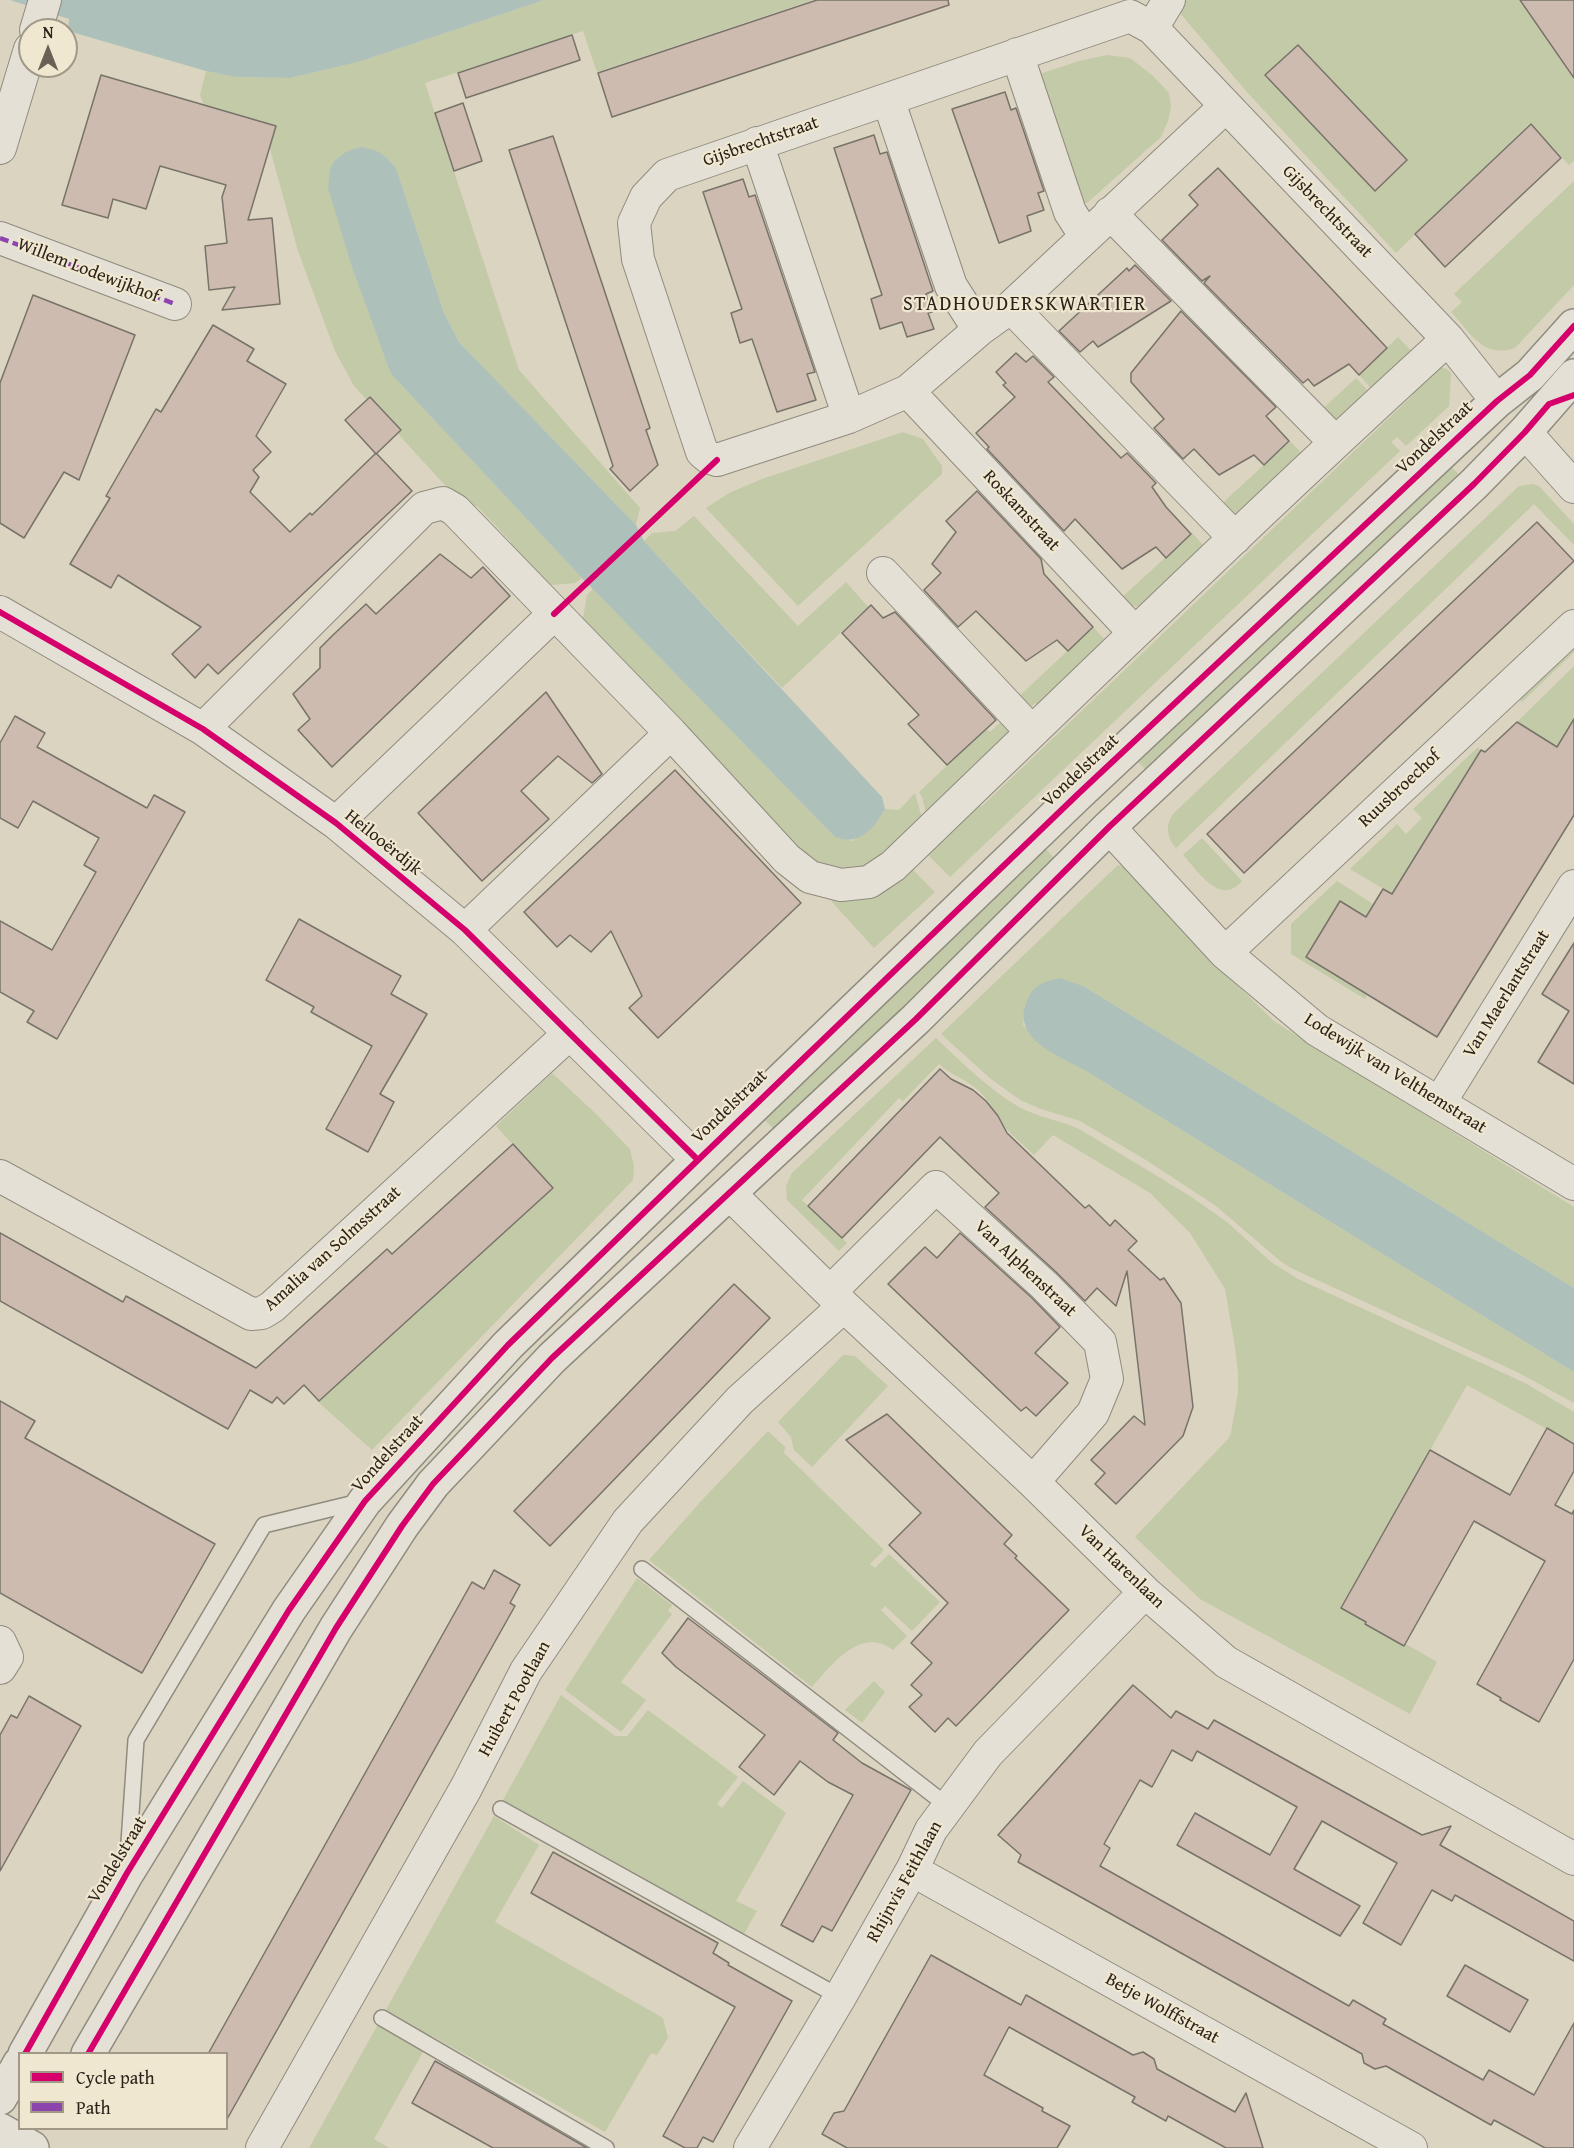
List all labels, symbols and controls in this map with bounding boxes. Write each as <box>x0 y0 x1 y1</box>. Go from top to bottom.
north arrow <box>18 18 78 78</box>
text: N <box>43 20 53 44</box>
street label: Gijsbrechtstraat <box>700 112 822 172</box>
street label: Gijsbrechtstraat <box>1277 161 1377 263</box>
street label: Willem Lodewijkhof <box>14 234 162 308</box>
district label: STADHOUDERSKWARTIER <box>903 293 1147 317</box>
street label: Vondelstraat <box>1392 397 1478 479</box>
street label: Roskamstraat <box>978 466 1064 556</box>
street label: Vondelstraat <box>1038 730 1124 812</box>
street label: Ruusbroechof <box>1355 746 1445 832</box>
street label: Heilooërdijk <box>340 805 426 881</box>
street label: Van Maerlantstraat <box>1459 926 1555 1062</box>
street label: Lodewijk van Velthemstraat <box>1300 1009 1490 1139</box>
street label: Vondelstraat <box>688 1065 772 1149</box>
street label: Amalia van Solmsstraat <box>260 1182 406 1316</box>
street label: Van Alphenstraat <box>969 1216 1081 1322</box>
street label: Vondelstraat <box>347 1411 429 1497</box>
street label: Van Harenlaan <box>1073 1520 1169 1614</box>
street label: Huibert Pootlaan <box>474 1637 556 1761</box>
street label: Vondelstraat <box>84 1813 152 1907</box>
street label: Rhijnvis Feithlaan <box>863 1817 947 1947</box>
street label: Betje Wolffstraat <box>1101 1969 1223 2049</box>
legend <box>18 2052 228 2130</box>
text: Cycle path <box>76 2064 155 2091</box>
text: Path <box>76 2094 111 2121</box>

